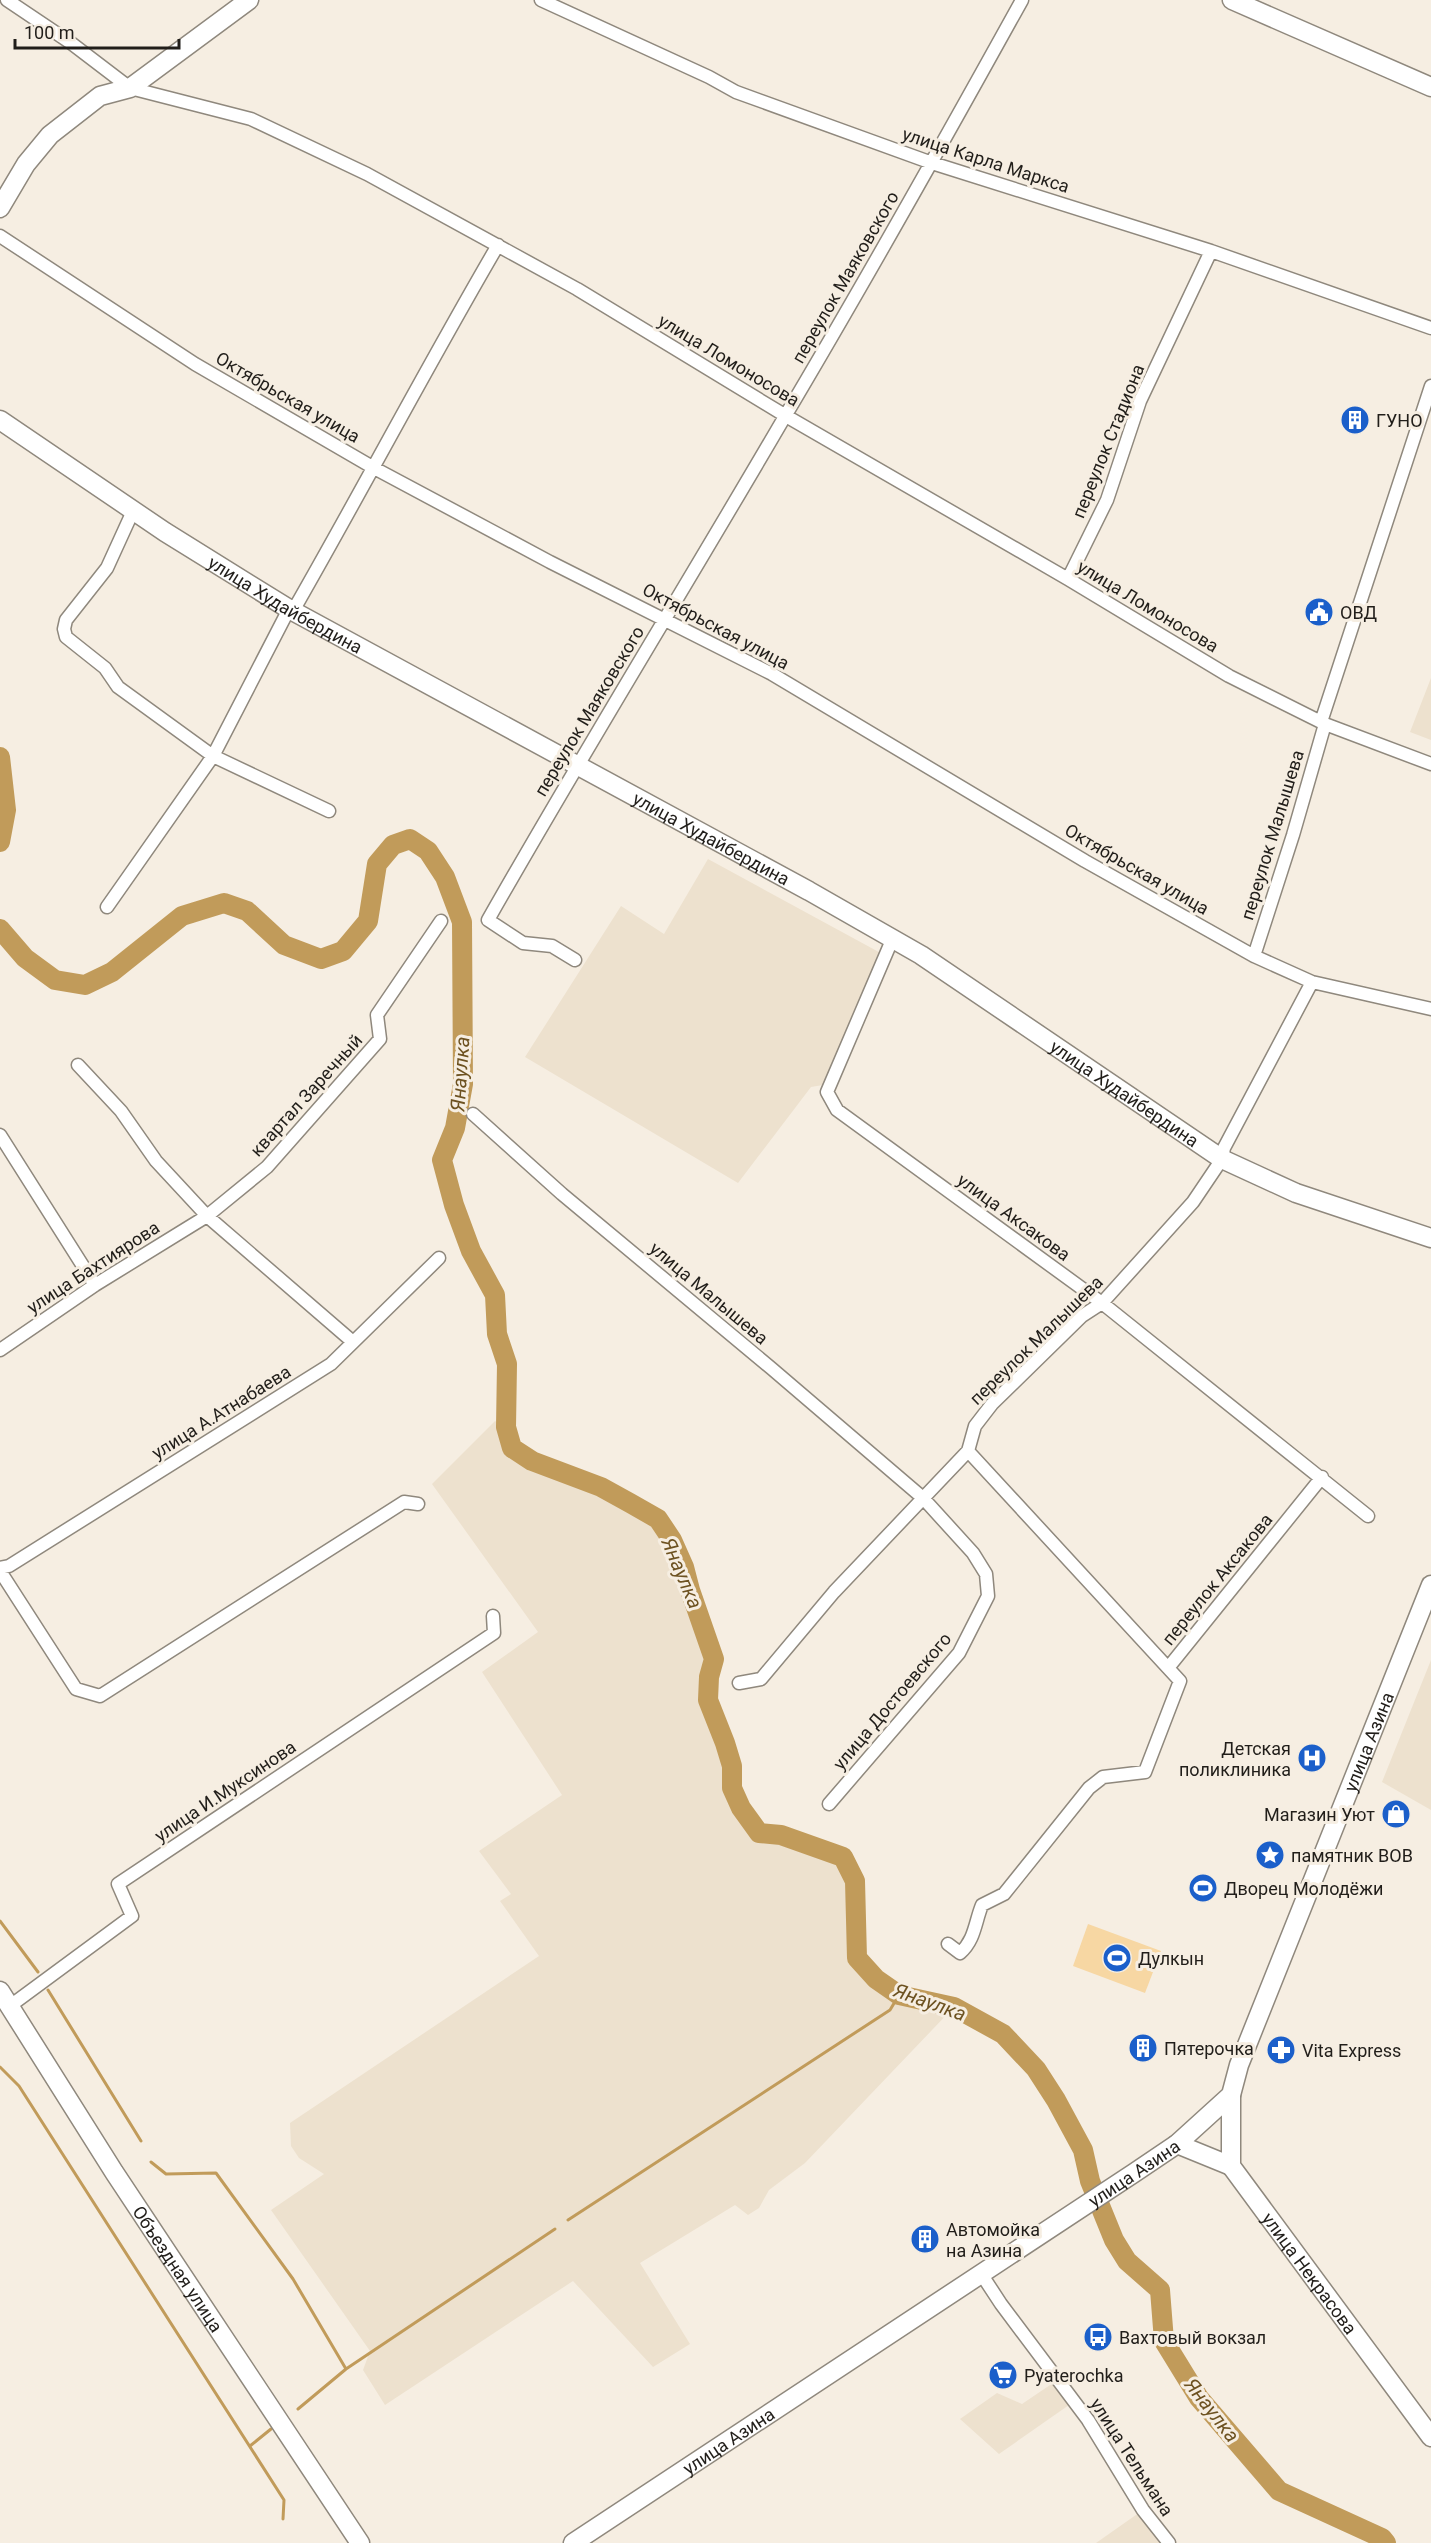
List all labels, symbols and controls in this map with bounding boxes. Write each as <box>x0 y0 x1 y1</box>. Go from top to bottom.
scale bar <box>15 12 178 50</box>
text: 100 m <box>24 22 75 43</box>
street label: улица Карла Маркса <box>900 123 1072 197</box>
street label: переулок Маяковского <box>787 187 903 367</box>
street label: улица Ломоносова <box>655 310 803 410</box>
street label: Октябрьская улица <box>212 347 364 447</box>
street label: переулок Стадиона <box>1068 361 1148 521</box>
building icon: ГУНО <box>1339 404 1371 436</box>
place label: ГУНО <box>1376 410 1423 431</box>
street label: улица Худайбердина <box>205 551 366 657</box>
street label: улица Ломоносова <box>1074 556 1222 656</box>
street label: Октябрьская улица <box>639 578 793 674</box>
public building icon: ОВД <box>1303 596 1335 628</box>
place label: ОВД <box>1340 602 1378 623</box>
street label: переулок Маяковского <box>530 622 648 800</box>
street label: переулок Малышева <box>1236 747 1308 923</box>
street label: улица Худайбердина <box>630 787 793 889</box>
street label: Октябрьская улица <box>1061 819 1213 919</box>
street label: квартал Заречный <box>246 1030 366 1160</box>
street label: улица Худайбердина <box>1046 1035 1203 1151</box>
water label: Янаулка <box>445 1036 475 1113</box>
street label: улица Аксакова <box>953 1169 1075 1265</box>
street label: улица Бахтиярова <box>23 1216 163 1318</box>
street label: улица Малышева <box>646 1237 772 1349</box>
street label: переулок Малышева <box>965 1271 1107 1409</box>
street label: улица А.Атнабаева <box>148 1361 294 1463</box>
street label: переулок Аксакова <box>1158 1509 1276 1649</box>
water label: Янаулка <box>656 1533 708 1612</box>
street label: улица Достоевского <box>829 1628 955 1774</box>
street label: улица Азина <box>1339 1689 1398 1795</box>
street label: улица И.Муксинова <box>150 1736 300 1846</box>
place label: Детская поликлиника <box>1179 1738 1291 1780</box>
hospital icon: Детская поликлиника <box>1296 1742 1328 1774</box>
shop icon: Магазин Уют <box>1380 1798 1412 1830</box>
place label: Магазин Уют <box>1264 1804 1375 1825</box>
place icon: памятник ВОВ <box>1254 1839 1286 1871</box>
place label: памятник ВОВ <box>1291 1845 1413 1866</box>
sports icon: Дворец Молодёжи <box>1187 1872 1219 1904</box>
place label: Дворец Молодёжи <box>1224 1878 1383 1899</box>
sports icon: Дулкын <box>1101 1942 1133 1974</box>
place label: Дулкын <box>1138 1948 1204 1969</box>
water label: Янаулка <box>890 1978 969 2026</box>
building icon: Пятерочка <box>1127 2032 1159 2064</box>
pharmacy icon: Vita Express <box>1265 2034 1297 2066</box>
place label: Пятерочка <box>1164 2038 1254 2059</box>
place label: Vita Express <box>1302 2040 1401 2061</box>
street label: улица Азина <box>1084 2135 1184 2211</box>
street label: Объездная улица <box>129 2202 228 2336</box>
street label: улица Некрасова <box>1258 2208 1362 2338</box>
place label: Автомойка на Азина <box>946 2219 1040 2261</box>
building icon: Автомойка на Азина <box>909 2223 941 2255</box>
bus stop icon: Вахтовый вокзал <box>1082 2321 1114 2353</box>
place label: Вахтовый вокзал <box>1119 2327 1266 2348</box>
supermarket icon: Pyaterochka <box>987 2359 1019 2391</box>
place label: Pyaterochka <box>1024 2365 1124 2386</box>
water label: Янаулка <box>1179 2372 1245 2447</box>
street label: улица Тельмана <box>1086 2394 1178 2520</box>
street label: улица Азина <box>679 2403 778 2478</box>

